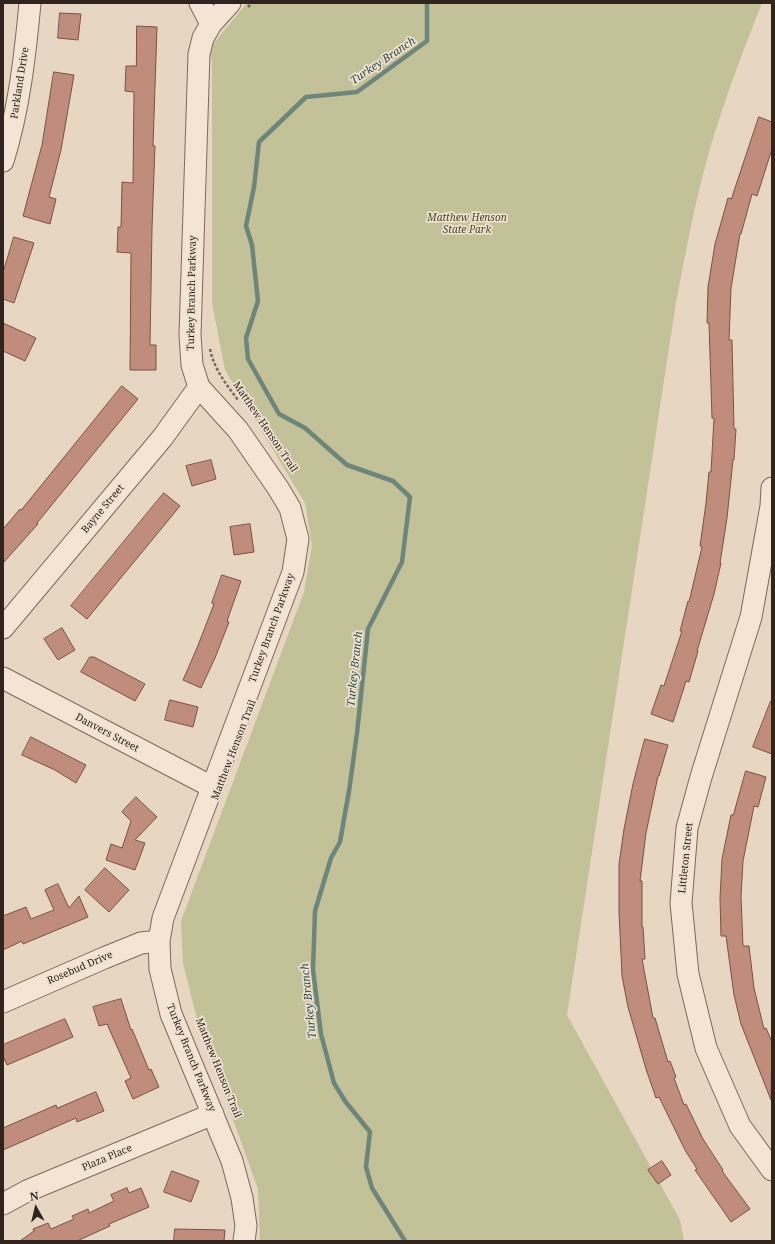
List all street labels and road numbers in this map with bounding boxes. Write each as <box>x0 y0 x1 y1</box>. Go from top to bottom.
street label: Parkland Drive <box>8 46 32 120</box>
street label: Turkey Branch Parkway <box>185 235 199 351</box>
street label: Matthew Henson Trail <box>230 379 300 475</box>
street label: Bayne Street <box>79 482 127 536</box>
street label: Turkey Branch Parkway <box>247 572 297 684</box>
street label: Matthew Henson Trail <box>209 698 259 802</box>
street label: Danvers Street <box>73 711 141 755</box>
street label: Littleton Street <box>676 822 696 894</box>
street label: Rosebud Drive <box>46 949 114 987</box>
street label: Turkey Branch Parkway <box>164 1002 218 1114</box>
street label: Matthew Henson Trail <box>192 1016 244 1120</box>
street label: Plaza Place <box>80 1142 134 1174</box>

